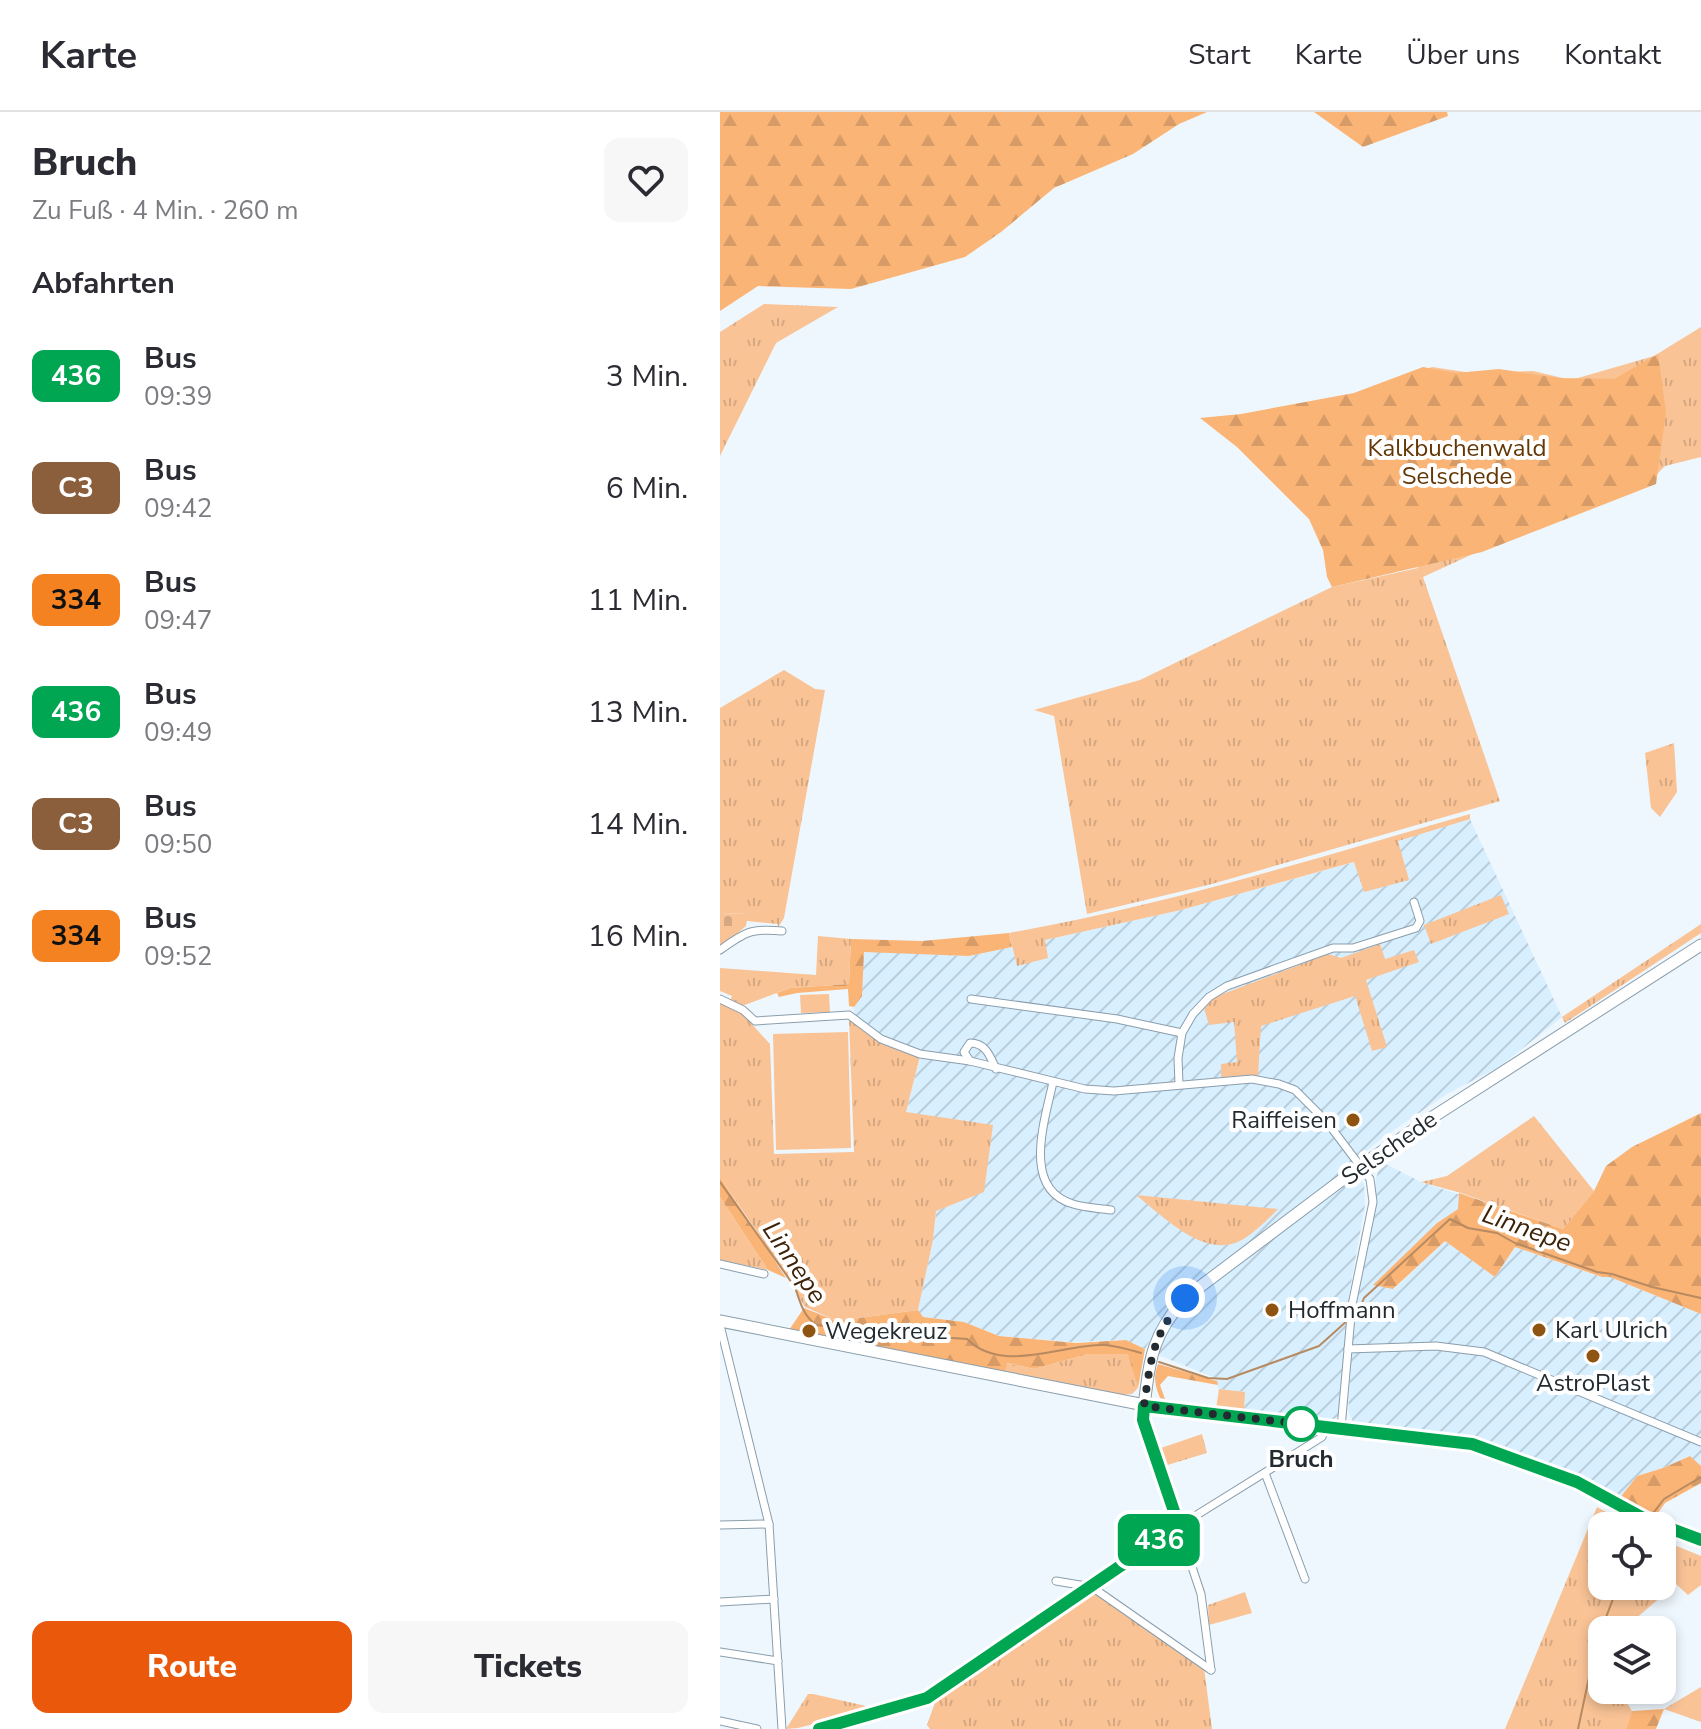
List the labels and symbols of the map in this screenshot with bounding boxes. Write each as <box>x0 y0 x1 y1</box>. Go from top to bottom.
park label: Kalkbuchenwald Selschede <box>1368 432 1546 492</box>
street label: Selschede <box>1335 1103 1443 1193</box>
place label: Raiffeisen <box>1231 1104 1337 1136</box>
marker: Raiffeisen <box>1344 1111 1362 1129</box>
water label: Linnepe <box>1477 1196 1576 1261</box>
water label: Linnepe <box>754 1214 835 1311</box>
your location <box>1165 1278 1205 1318</box>
place label: Hoffmann <box>1288 1294 1396 1326</box>
marker: Hoffmann <box>1263 1301 1281 1319</box>
place label: Karl Ulrich <box>1555 1314 1668 1346</box>
place label: Wegekreuz <box>825 1315 947 1347</box>
marker: Karl Ulrich <box>1530 1321 1548 1339</box>
marker: Wegekreuz <box>800 1322 818 1340</box>
marker: AstroPlast <box>1584 1347 1602 1365</box>
place label: AstroPlast <box>1536 1367 1650 1399</box>
marker: Bruch <box>1284 1407 1318 1441</box>
place label: Bruch <box>1268 1443 1334 1475</box>
line badge: 436 <box>1113 1514 1205 1566</box>

